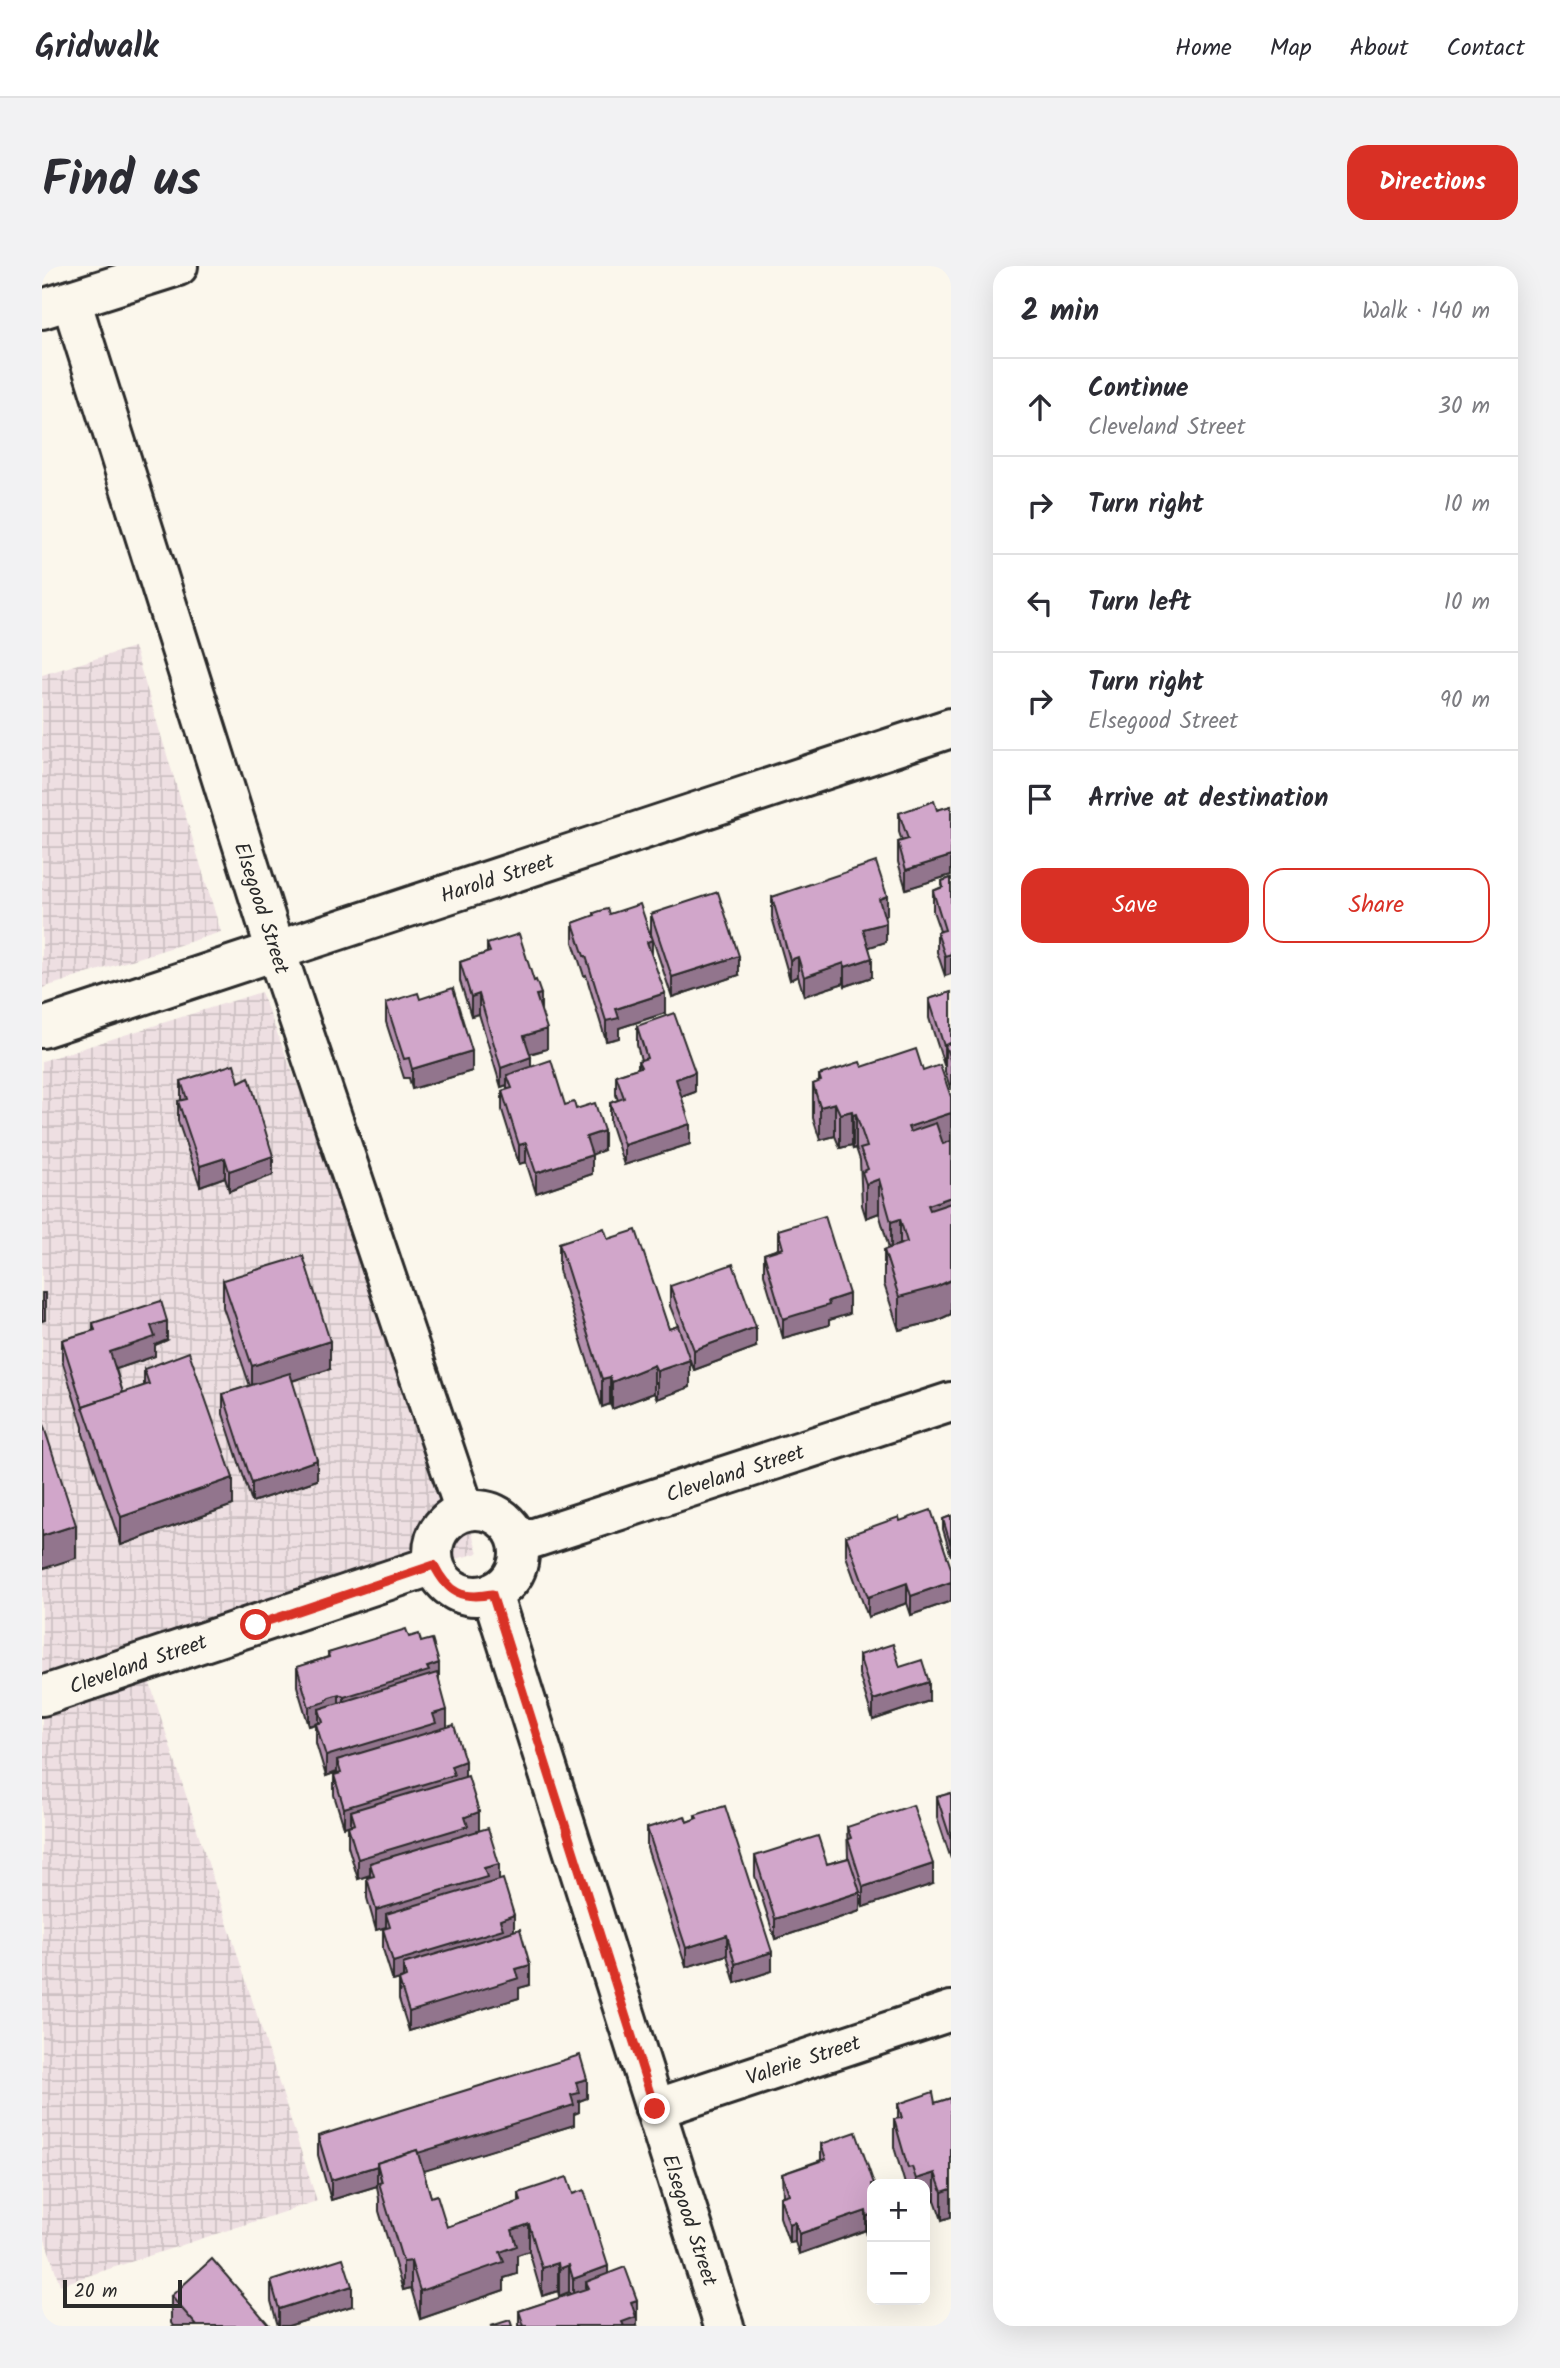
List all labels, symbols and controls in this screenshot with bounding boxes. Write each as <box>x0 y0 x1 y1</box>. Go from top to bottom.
text: Gridwalk <box>35 22 158 75</box>
text: Home <box>1175 29 1232 68</box>
text: Map <box>1270 29 1312 68</box>
text: About <box>1350 29 1408 68</box>
text: Contact <box>1446 29 1525 68</box>
text: Find us <box>42 143 200 221</box>
button: Directions <box>1347 145 1518 220</box>
text: 2 min <box>1021 288 1099 336</box>
text: Walk · 140 m <box>1362 294 1490 330</box>
text: Continue <box>1088 368 1189 410</box>
icon: ahead <box>1021 388 1059 426</box>
text: 30 m <box>1438 389 1490 425</box>
text: Cleveland Street <box>1088 410 1246 446</box>
text: Turn right <box>1088 484 1204 526</box>
icon: right <box>1021 486 1059 524</box>
text: 10 m <box>1444 487 1490 523</box>
text: Turn left <box>1088 582 1191 624</box>
icon: left <box>1021 584 1059 622</box>
text: 10 m <box>1444 585 1490 621</box>
text: Turn right <box>1088 662 1204 704</box>
icon: right <box>1021 682 1059 720</box>
text: 90 m <box>1440 683 1490 719</box>
text: Elsegood Street <box>1088 704 1238 740</box>
text: Arrive at destination <box>1088 778 1328 820</box>
icon: arrive <box>1021 780 1059 818</box>
street label: Elsegood Street <box>224 838 298 980</box>
street label: Harold Street <box>436 845 559 913</box>
button: Save <box>1021 868 1249 943</box>
button: Share <box>1263 868 1490 943</box>
street label: Cleveland Street <box>662 1436 810 1512</box>
route start <box>240 1609 271 1640</box>
street label: Cleveland Street <box>65 1626 213 1704</box>
street label: Valerie Street <box>742 2027 866 2095</box>
route end <box>639 2093 670 2124</box>
street label: Elsegood Street <box>652 2150 726 2292</box>
map controls <box>867 2179 930 2305</box>
button: + <box>867 2179 930 2242</box>
button: − <box>867 2242 930 2305</box>
scale bar <box>63 2277 182 2309</box>
text: 20 m <box>74 2277 117 2307</box>

